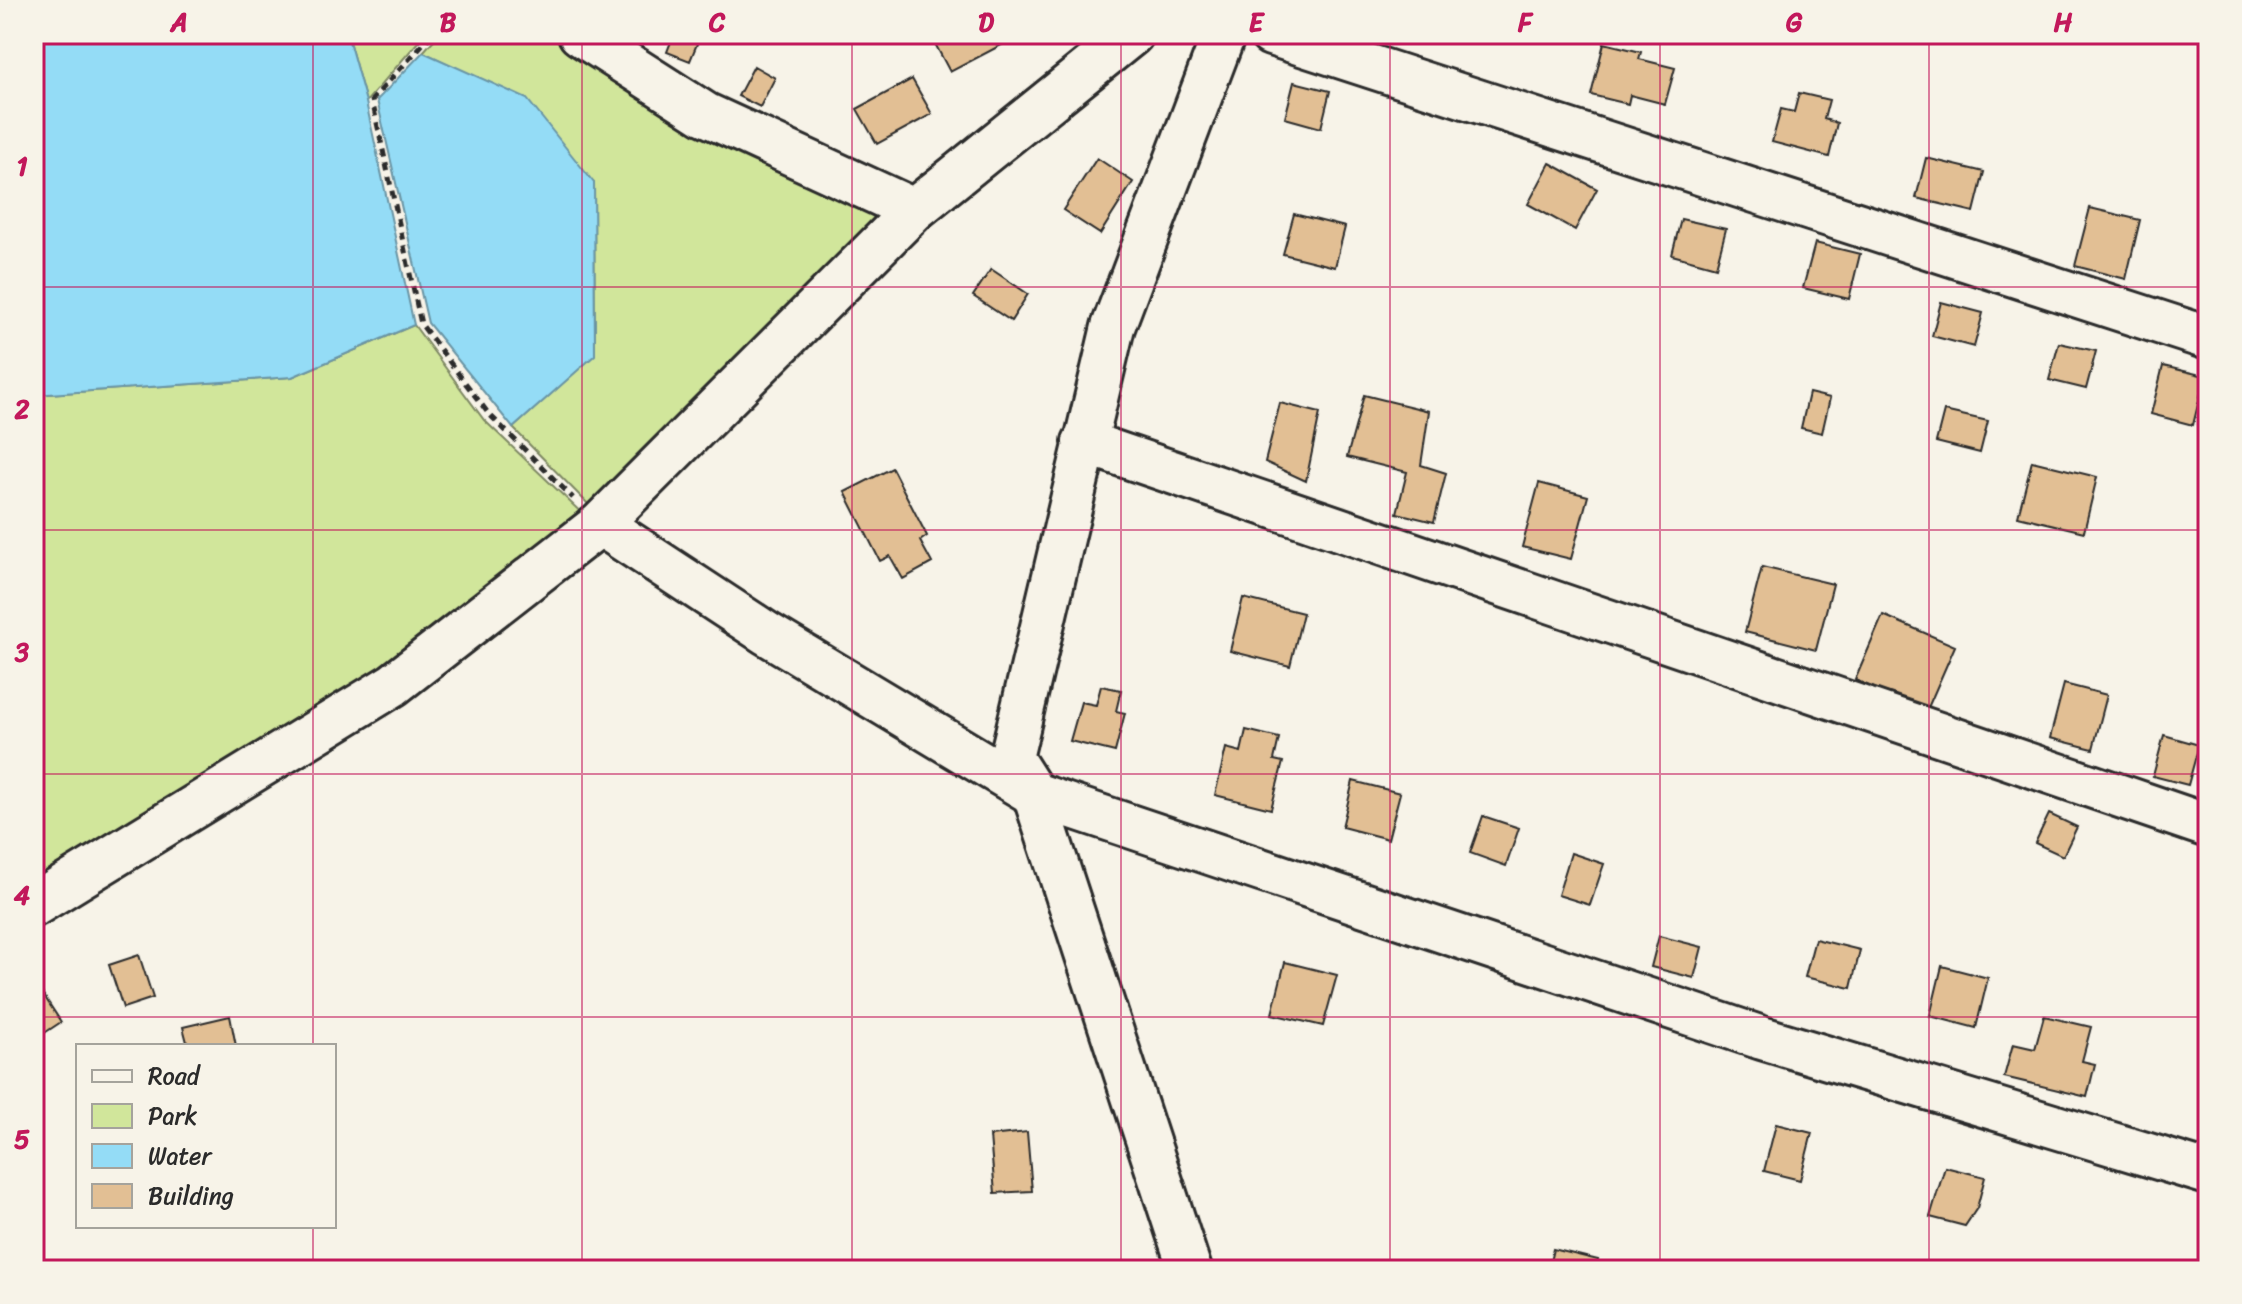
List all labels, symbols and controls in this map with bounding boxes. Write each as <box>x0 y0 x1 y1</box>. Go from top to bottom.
text: A <box>169 0 188 45</box>
text: B <box>440 0 457 45</box>
text: C <box>708 0 726 45</box>
text: D <box>978 0 994 45</box>
text: E <box>1249 0 1266 45</box>
text: F <box>1517 0 1534 45</box>
text: G <box>1786 0 1803 45</box>
text: H <box>2054 0 2073 45</box>
text: 1 <box>16 143 28 189</box>
text: 2 <box>13 386 30 432</box>
text: 3 <box>14 629 30 675</box>
text: 4 <box>14 872 30 918</box>
legend <box>76 1044 336 1228</box>
text: Road <box>148 1055 202 1097</box>
text: Park <box>148 1095 197 1137</box>
text: 5 <box>14 1116 30 1162</box>
text: Water <box>148 1135 213 1177</box>
text: Building <box>148 1175 234 1217</box>

